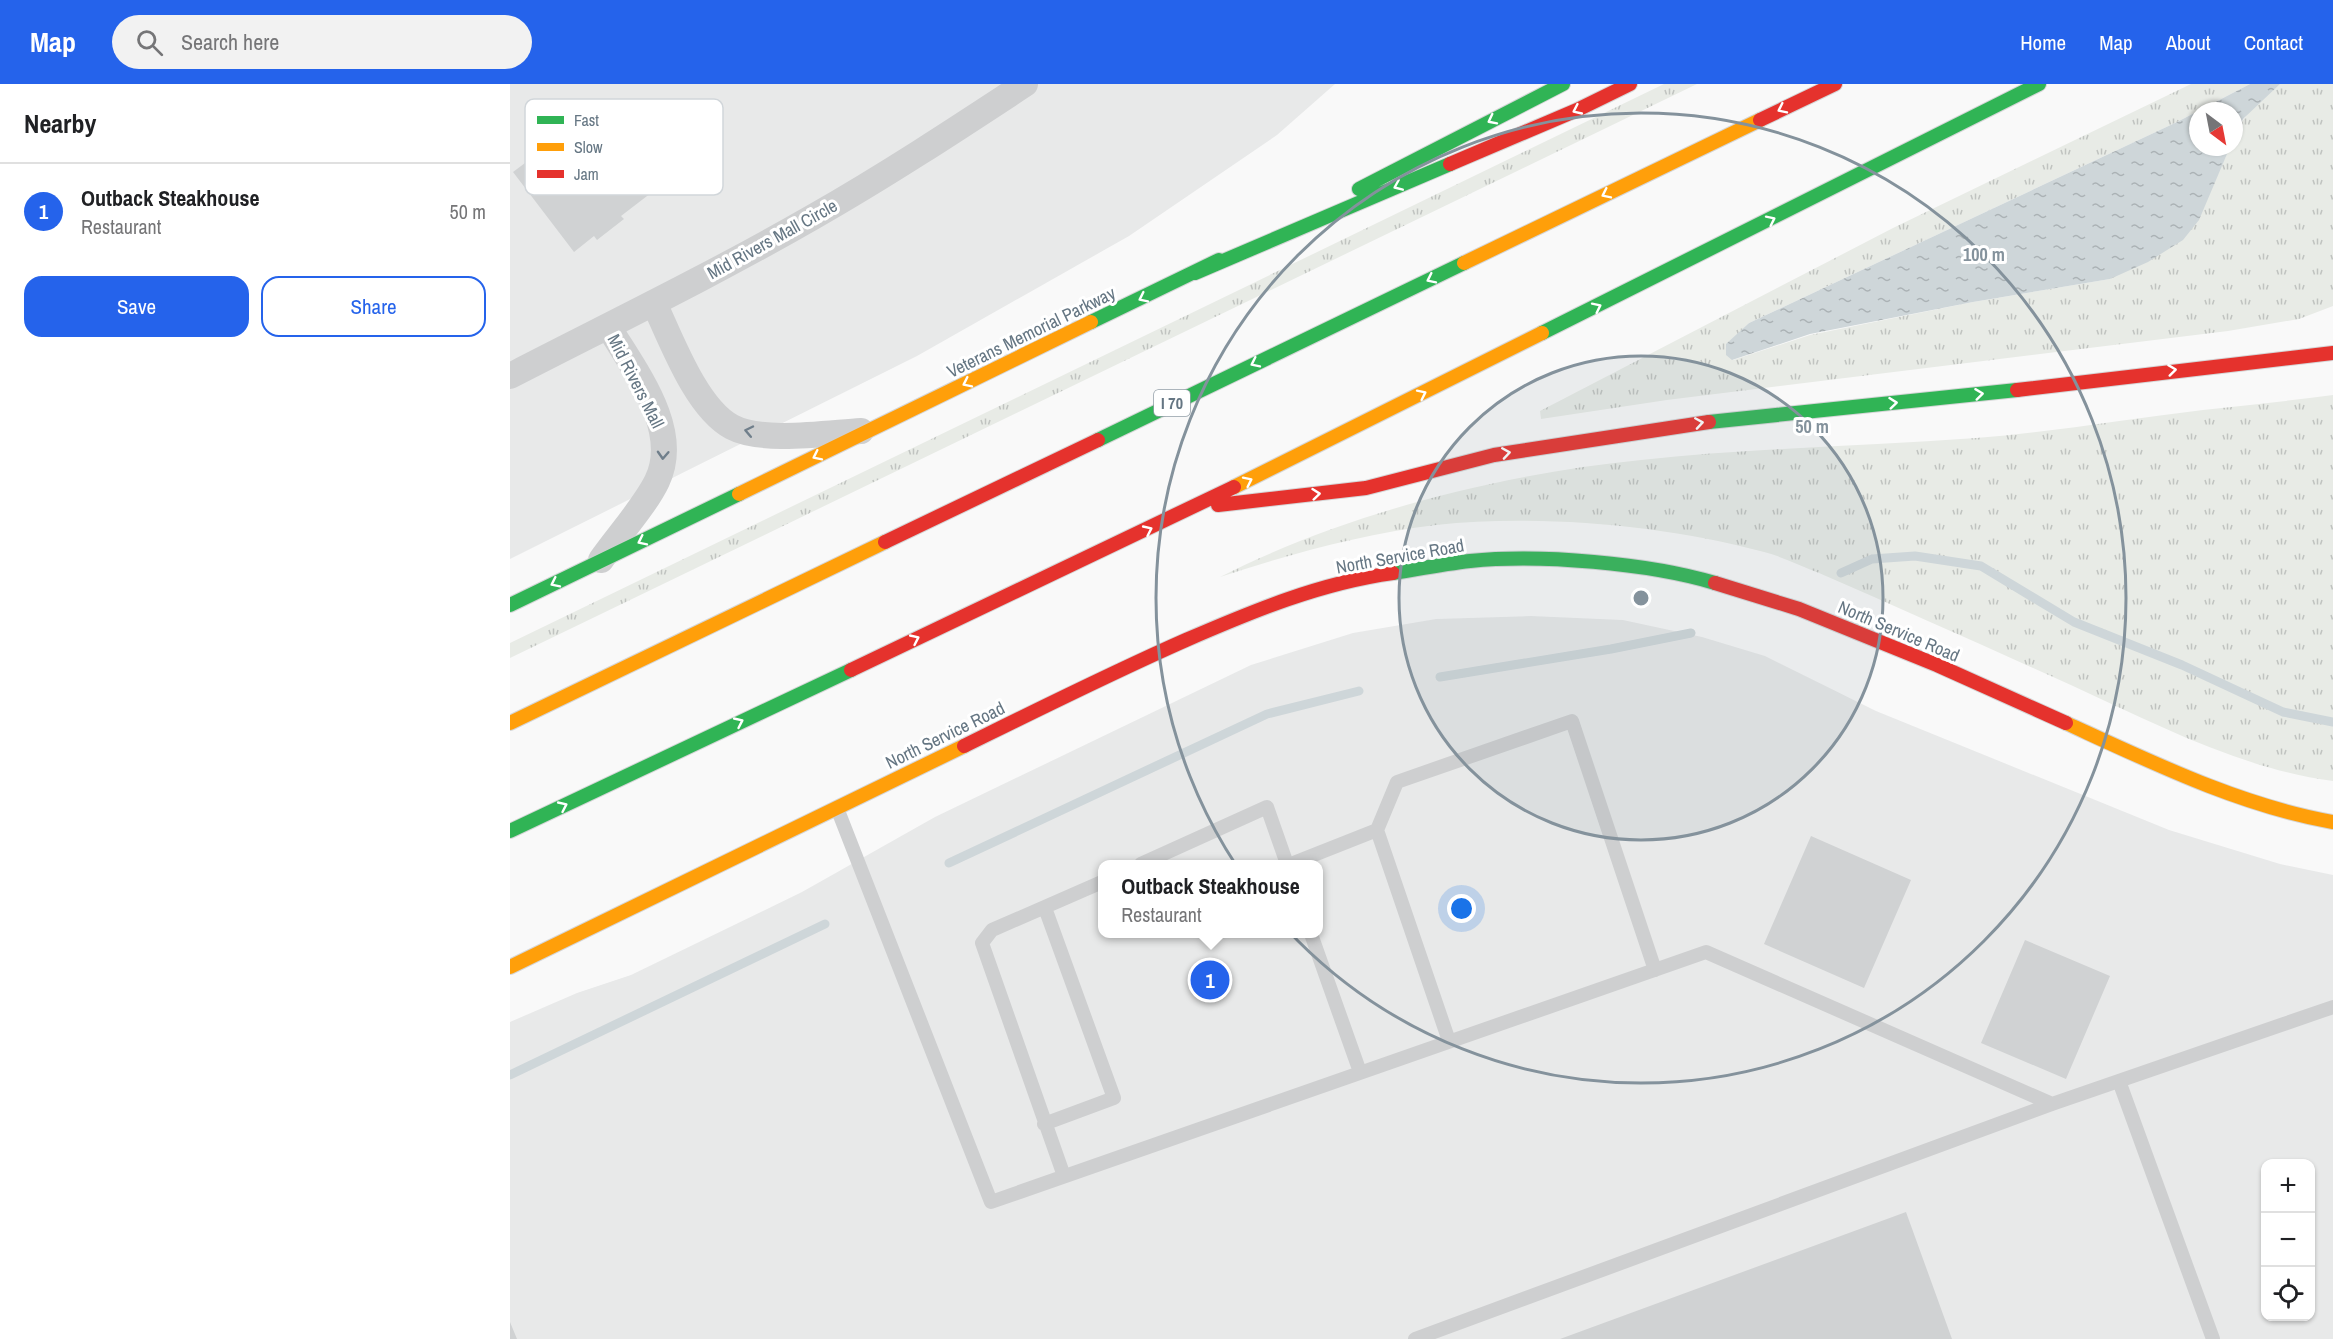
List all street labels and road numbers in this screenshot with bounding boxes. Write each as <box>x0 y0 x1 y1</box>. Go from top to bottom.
street label: Mid Rivers Mall Circle <box>702 193 842 285</box>
street label: Veterans Memorial Parkway <box>943 280 1120 384</box>
street label: Mid Rivers Mall <box>602 330 670 432</box>
road number: I 70 <box>1154 390 1190 416</box>
street label: North Service Road <box>1334 532 1466 580</box>
street label: North Service Road <box>1834 594 1964 668</box>
street label: North Service Road <box>881 695 1009 775</box>

